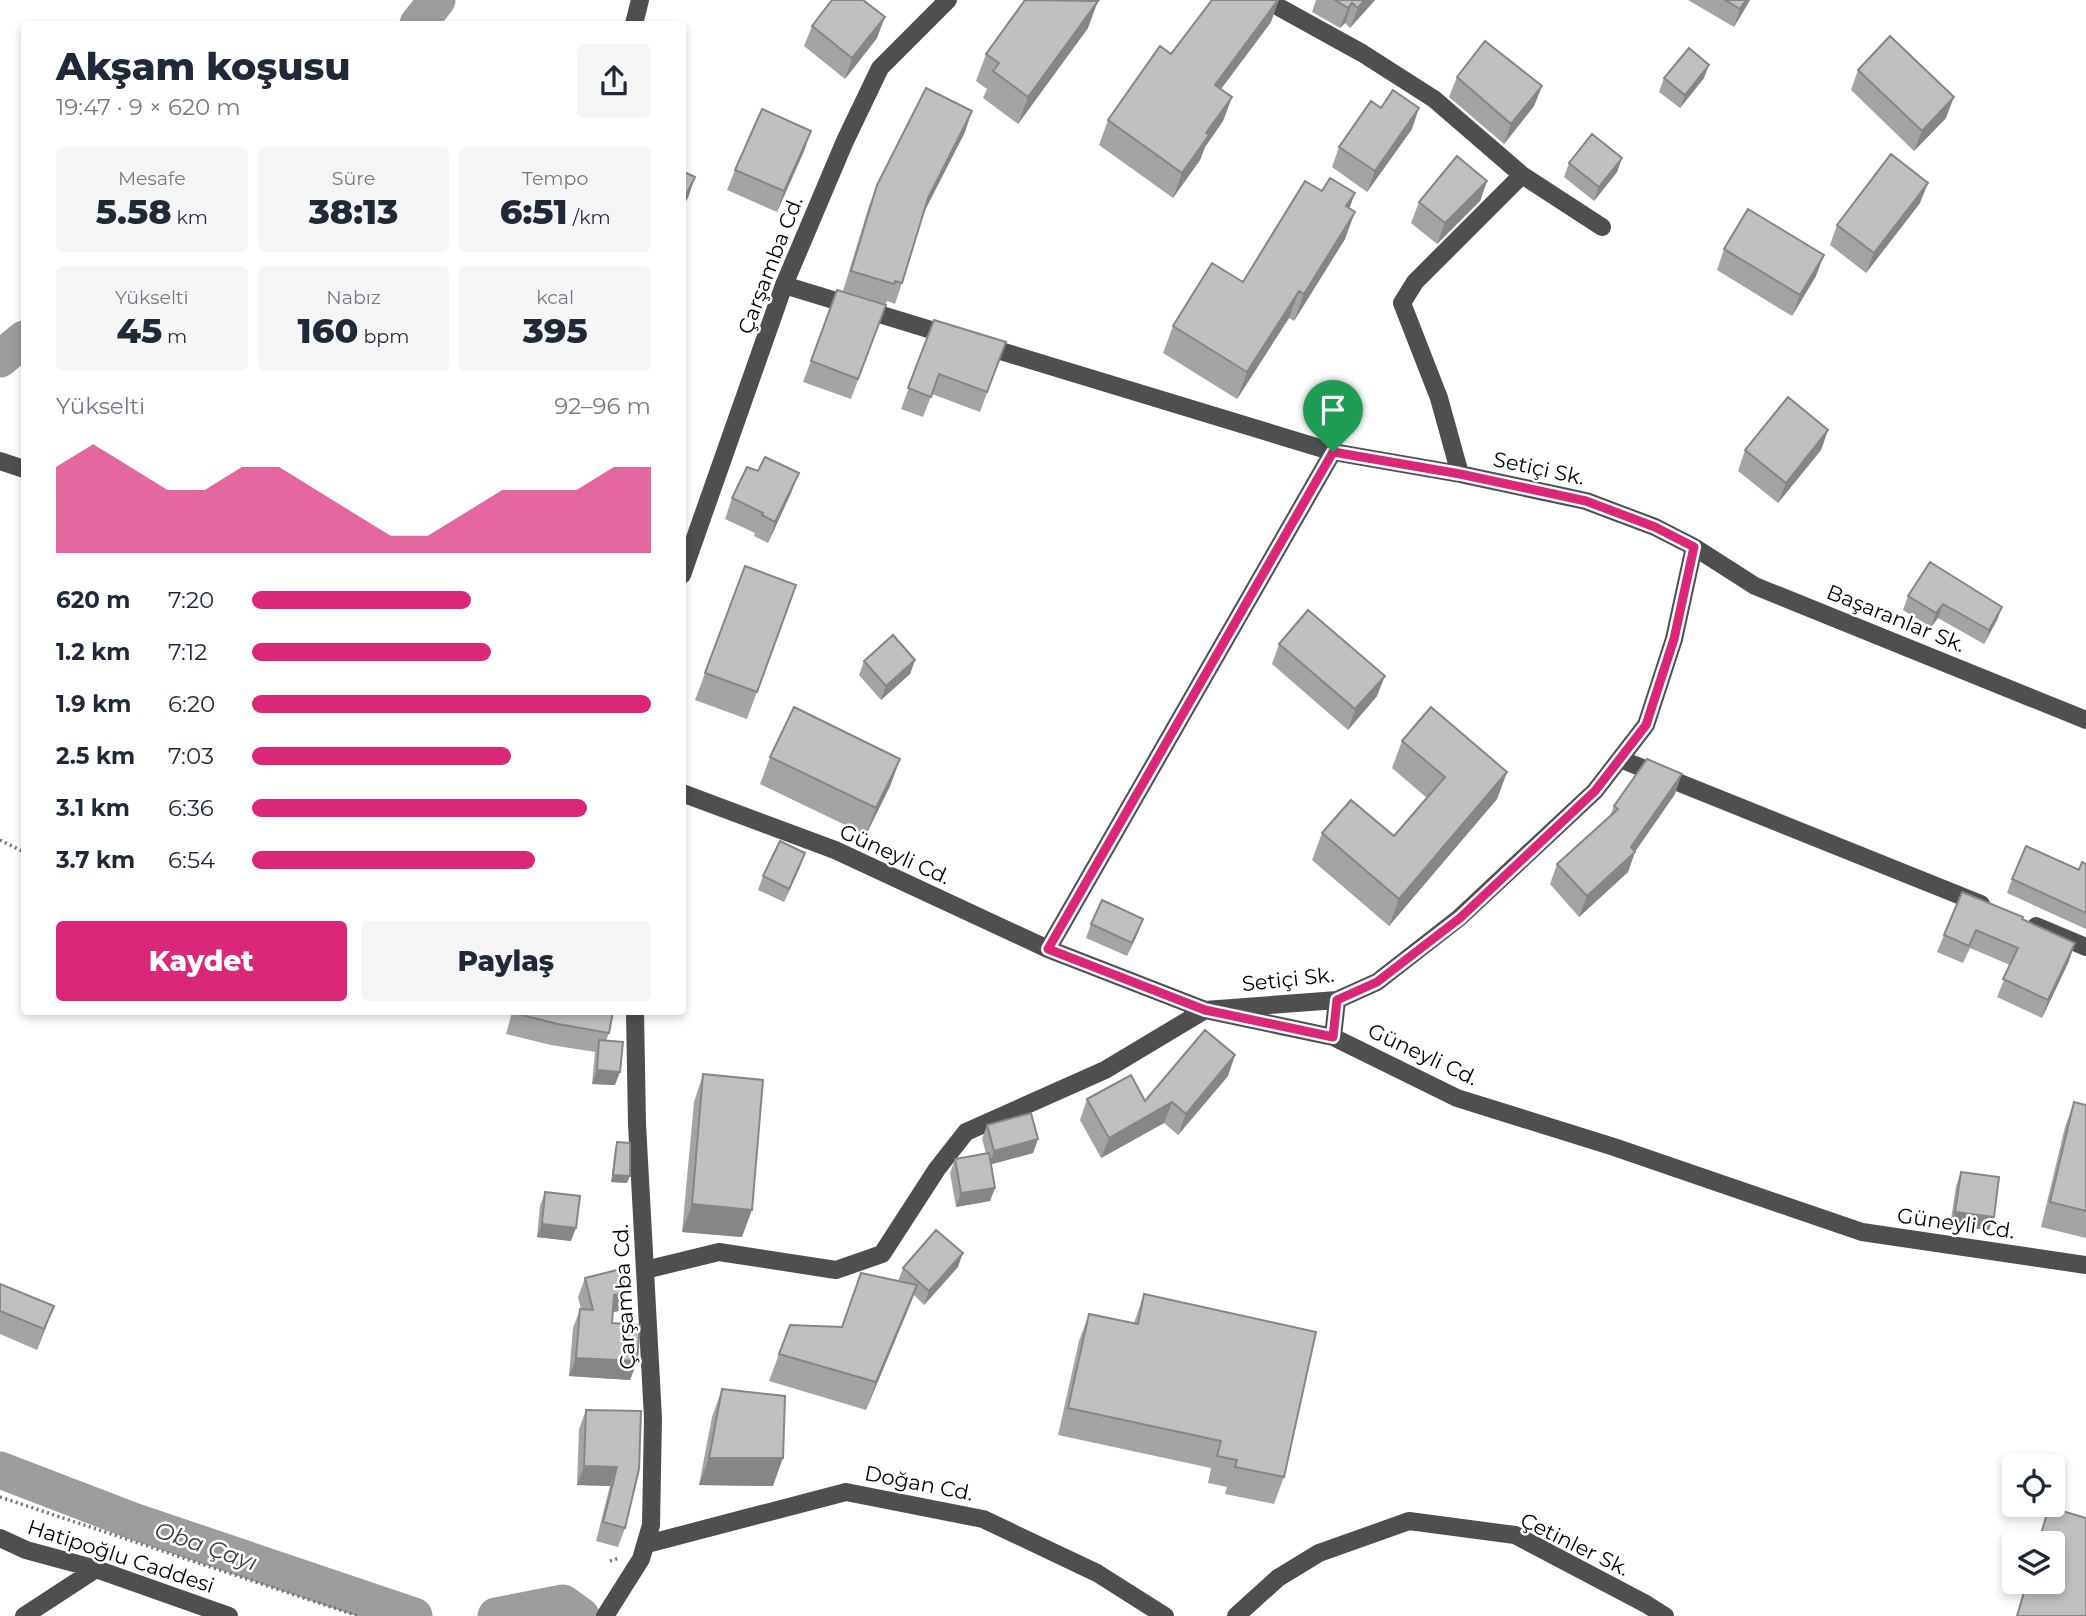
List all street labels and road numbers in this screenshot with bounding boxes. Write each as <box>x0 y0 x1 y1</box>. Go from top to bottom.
street label: Çarşamba Cd. <box>732 193 808 337</box>
street label: Setiçi Sk. <box>1491 446 1587 490</box>
street label: Başaranlar Sk. <box>1823 579 1969 657</box>
street label: Güneyli Cd. <box>836 819 954 889</box>
street label: Setiçi Sk. <box>1241 962 1335 996</box>
street label: Güneyli Cd. <box>1364 1018 1482 1090</box>
street label: Güneyli Cd. <box>1896 1202 2016 1244</box>
street label: Çarşamba Cd. <box>608 1224 640 1370</box>
street label: Doğan Cd. <box>863 1460 975 1506</box>
street label: Çetinler Sk. <box>1517 1507 1633 1581</box>
street label: Hatipoğlu Caddesi <box>24 1514 218 1598</box>

